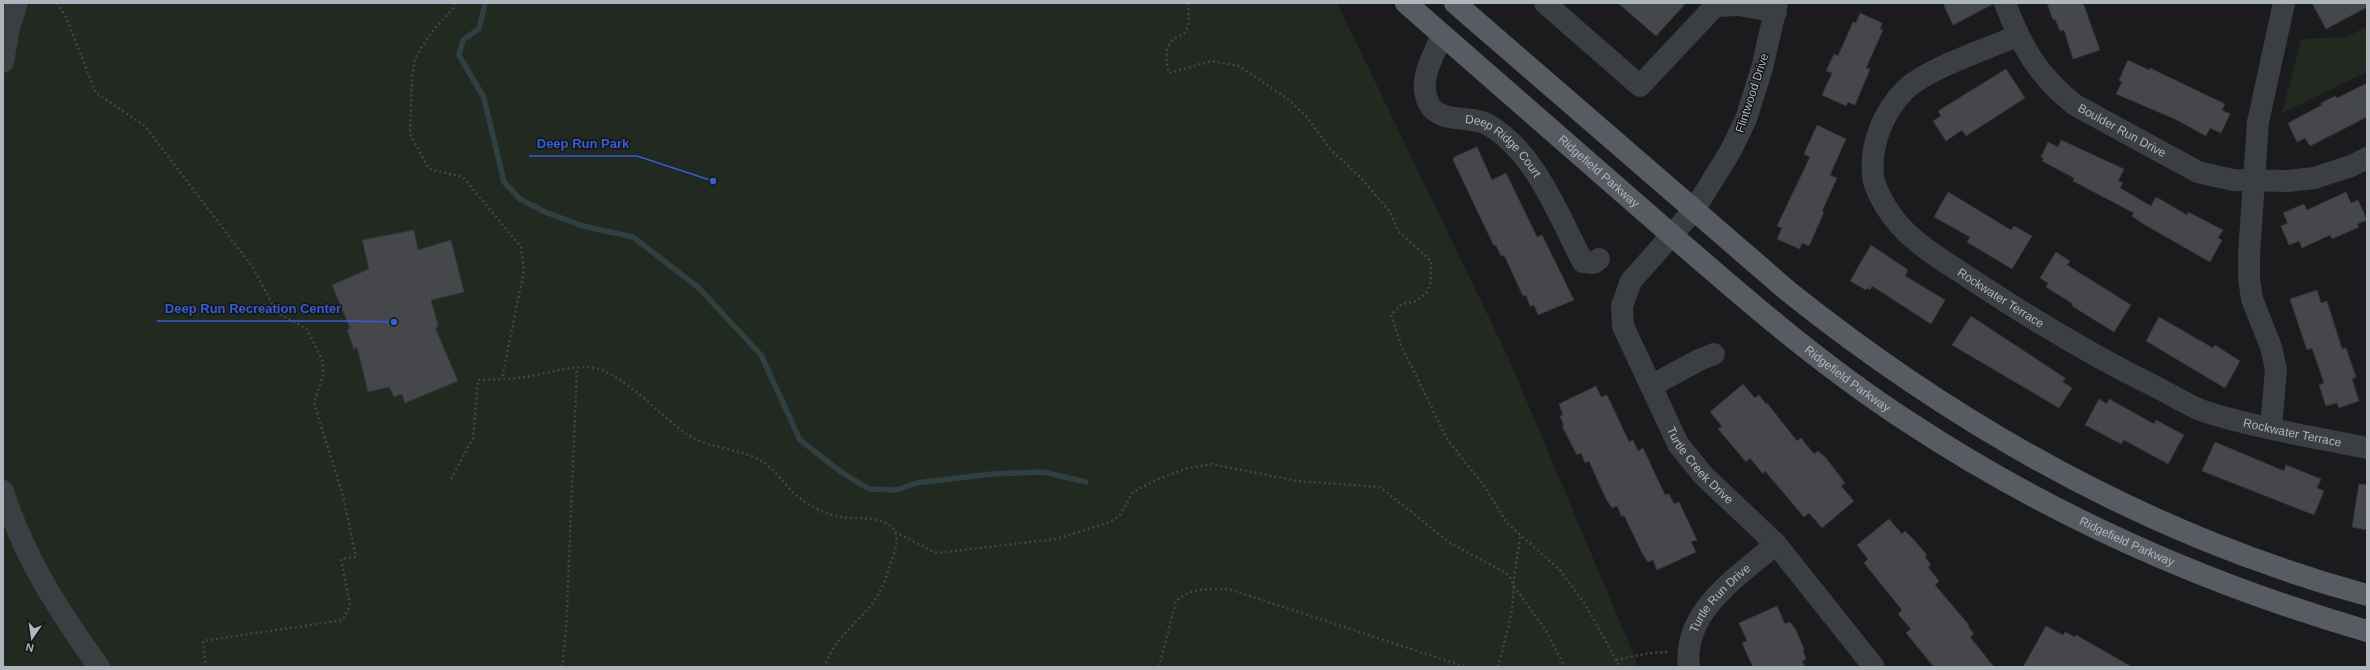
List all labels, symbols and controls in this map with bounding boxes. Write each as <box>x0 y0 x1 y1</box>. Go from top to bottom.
street label: Flintwood Drive <box>1733 51 1772 134</box>
street label: Boulder Run Drive <box>2075 101 2169 160</box>
street label: Deep Ridge Court <box>1465 112 1544 181</box>
callout: Deep Run Park <box>529 131 637 156</box>
street label: Ridgefield Parkway <box>1555 132 1642 211</box>
text: Deep Run Park <box>537 136 630 151</box>
street label: Rockwater Terrace <box>1955 265 2047 331</box>
callout: Deep Run Recreation Center <box>157 296 349 321</box>
text: Deep Run Recreation Center <box>165 301 341 316</box>
street label: Ridgefield Parkway <box>1802 343 1893 415</box>
street label: Rockwater Terrace <box>2242 416 2343 450</box>
street label: Turtle Creek Drive <box>1664 424 1736 507</box>
street label: Ridgefield Parkway <box>2077 514 2177 569</box>
street label: Turtle Run Drive <box>1687 561 1753 635</box>
north arrow <box>12 618 52 658</box>
text: N <box>24 641 35 654</box>

